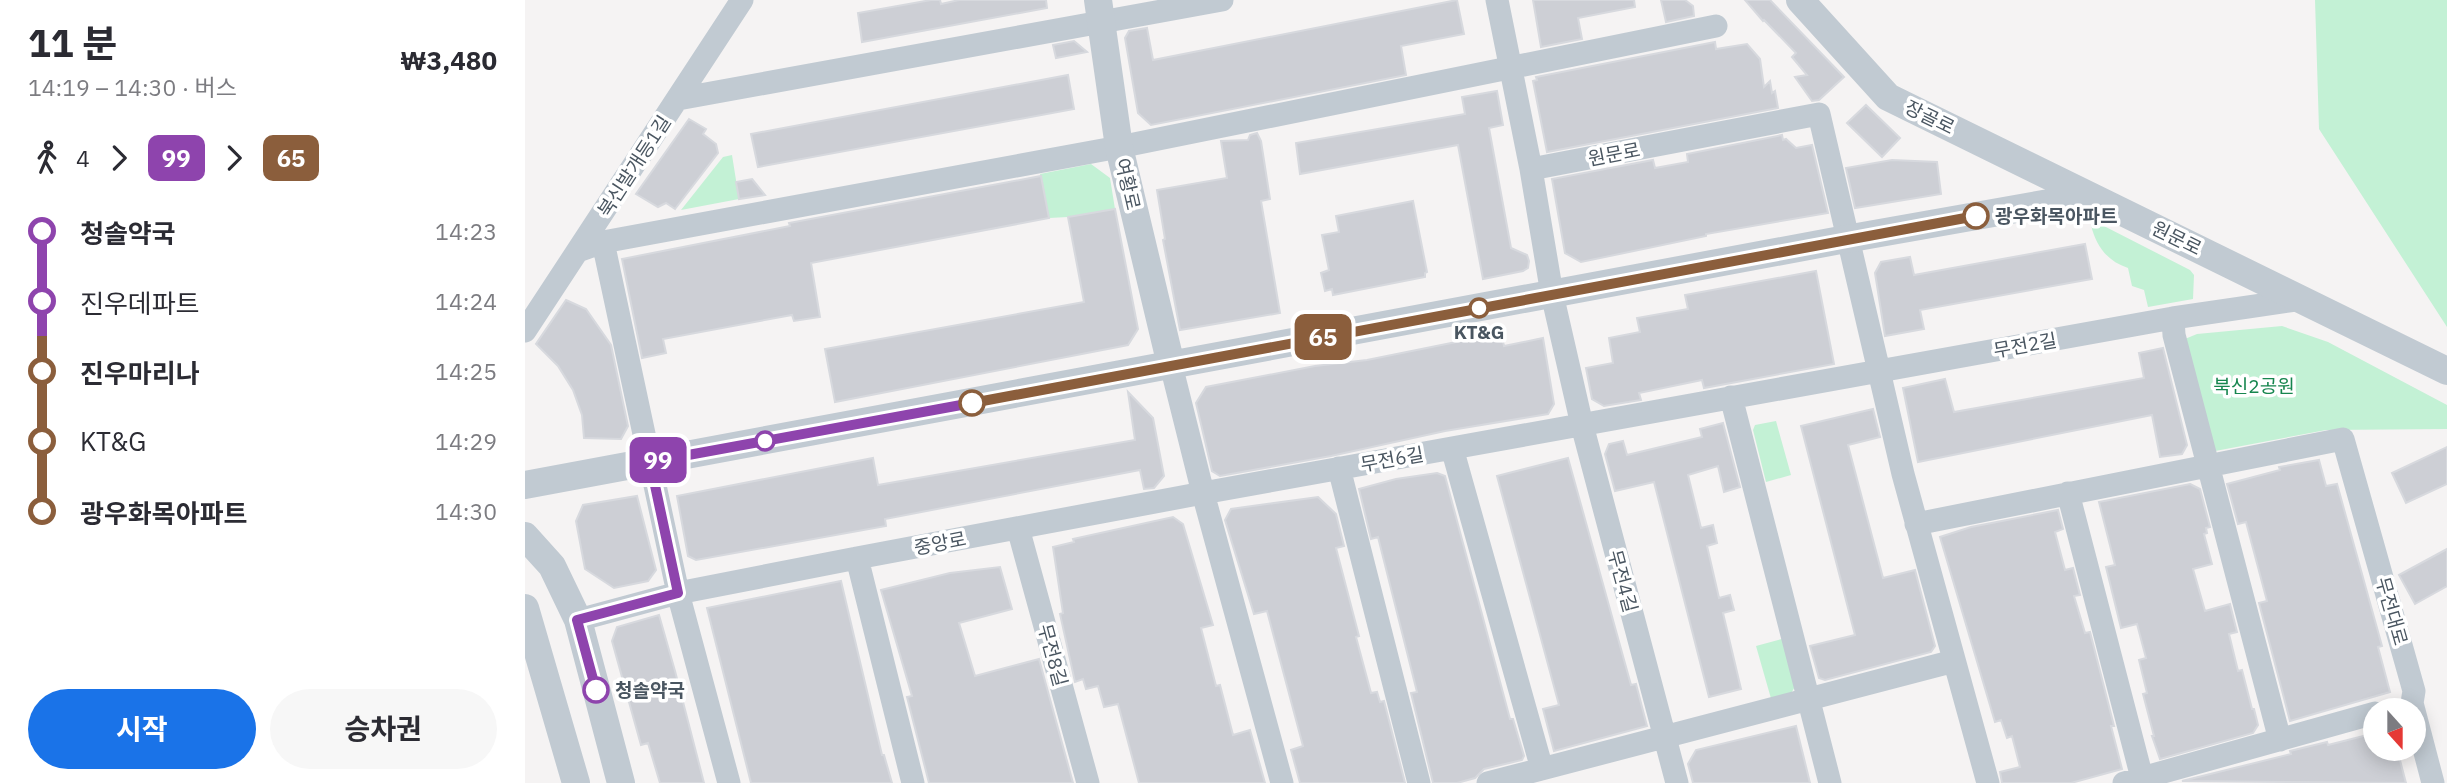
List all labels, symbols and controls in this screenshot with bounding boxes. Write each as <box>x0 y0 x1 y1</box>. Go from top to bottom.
text: 11 분 <box>28 18 118 67</box>
text: ₩3,480 <box>400 43 497 77</box>
text: 14:19 – 14:30 · 버스 <box>28 72 237 102</box>
street label: 장골로 <box>1901 95 1959 139</box>
street label: 북신발개등1길 <box>592 111 676 221</box>
street label: 원문로 <box>1586 137 1642 171</box>
icon: walk <box>28 139 66 177</box>
icon: forward <box>100 139 138 177</box>
icon: forward <box>215 139 253 177</box>
text: 99 <box>162 142 191 174</box>
text: 65 <box>277 142 305 174</box>
text: 4 <box>76 143 90 173</box>
street label: 여황로 <box>1110 156 1146 212</box>
marker: 광우화목아파트 <box>1963 203 1989 229</box>
place label: 광우화목아파트 <box>1995 204 2117 228</box>
text: 청솔약국 <box>80 216 176 250</box>
text: 14:23 <box>435 216 497 246</box>
street label: 원문로 <box>2148 216 2206 260</box>
text: 진우데파트 <box>80 286 200 320</box>
text: 14:24 <box>435 286 497 316</box>
marker: KT&G <box>1469 298 1489 318</box>
line badge: 65 <box>1291 314 1355 360</box>
place label: KT&G <box>1454 320 1504 344</box>
text: 65 <box>1309 321 1337 353</box>
street label: 무전2길 <box>1991 328 2059 362</box>
text: 진우마리나 <box>80 356 200 390</box>
text: 14:25 <box>435 356 497 386</box>
park label: 북신2공원 <box>2213 374 2295 398</box>
unlabelled marker <box>959 390 985 416</box>
text: KT&G <box>80 424 146 458</box>
text: 14:29 <box>435 426 497 456</box>
unlabelled marker <box>755 431 775 451</box>
line badge: 99 <box>627 437 689 483</box>
street label: 무전6길 <box>1358 442 1426 476</box>
text: 99 <box>644 444 672 476</box>
text: 광우화목아파트 <box>80 496 247 530</box>
text: 14:30 <box>435 496 497 526</box>
street label: 중앙로 <box>912 526 968 560</box>
street label: 무전4길 <box>1603 547 1643 615</box>
street label: 무전대로 <box>2371 574 2413 648</box>
street label: 무전8길 <box>1033 621 1073 689</box>
marker: 청솔약국 <box>583 677 609 703</box>
place label: 청솔약국 <box>615 678 685 702</box>
button: 시작 <box>28 689 256 769</box>
button: 승차권 <box>270 689 497 769</box>
north arrow <box>2363 698 2425 761</box>
map controls <box>2363 698 2426 761</box>

